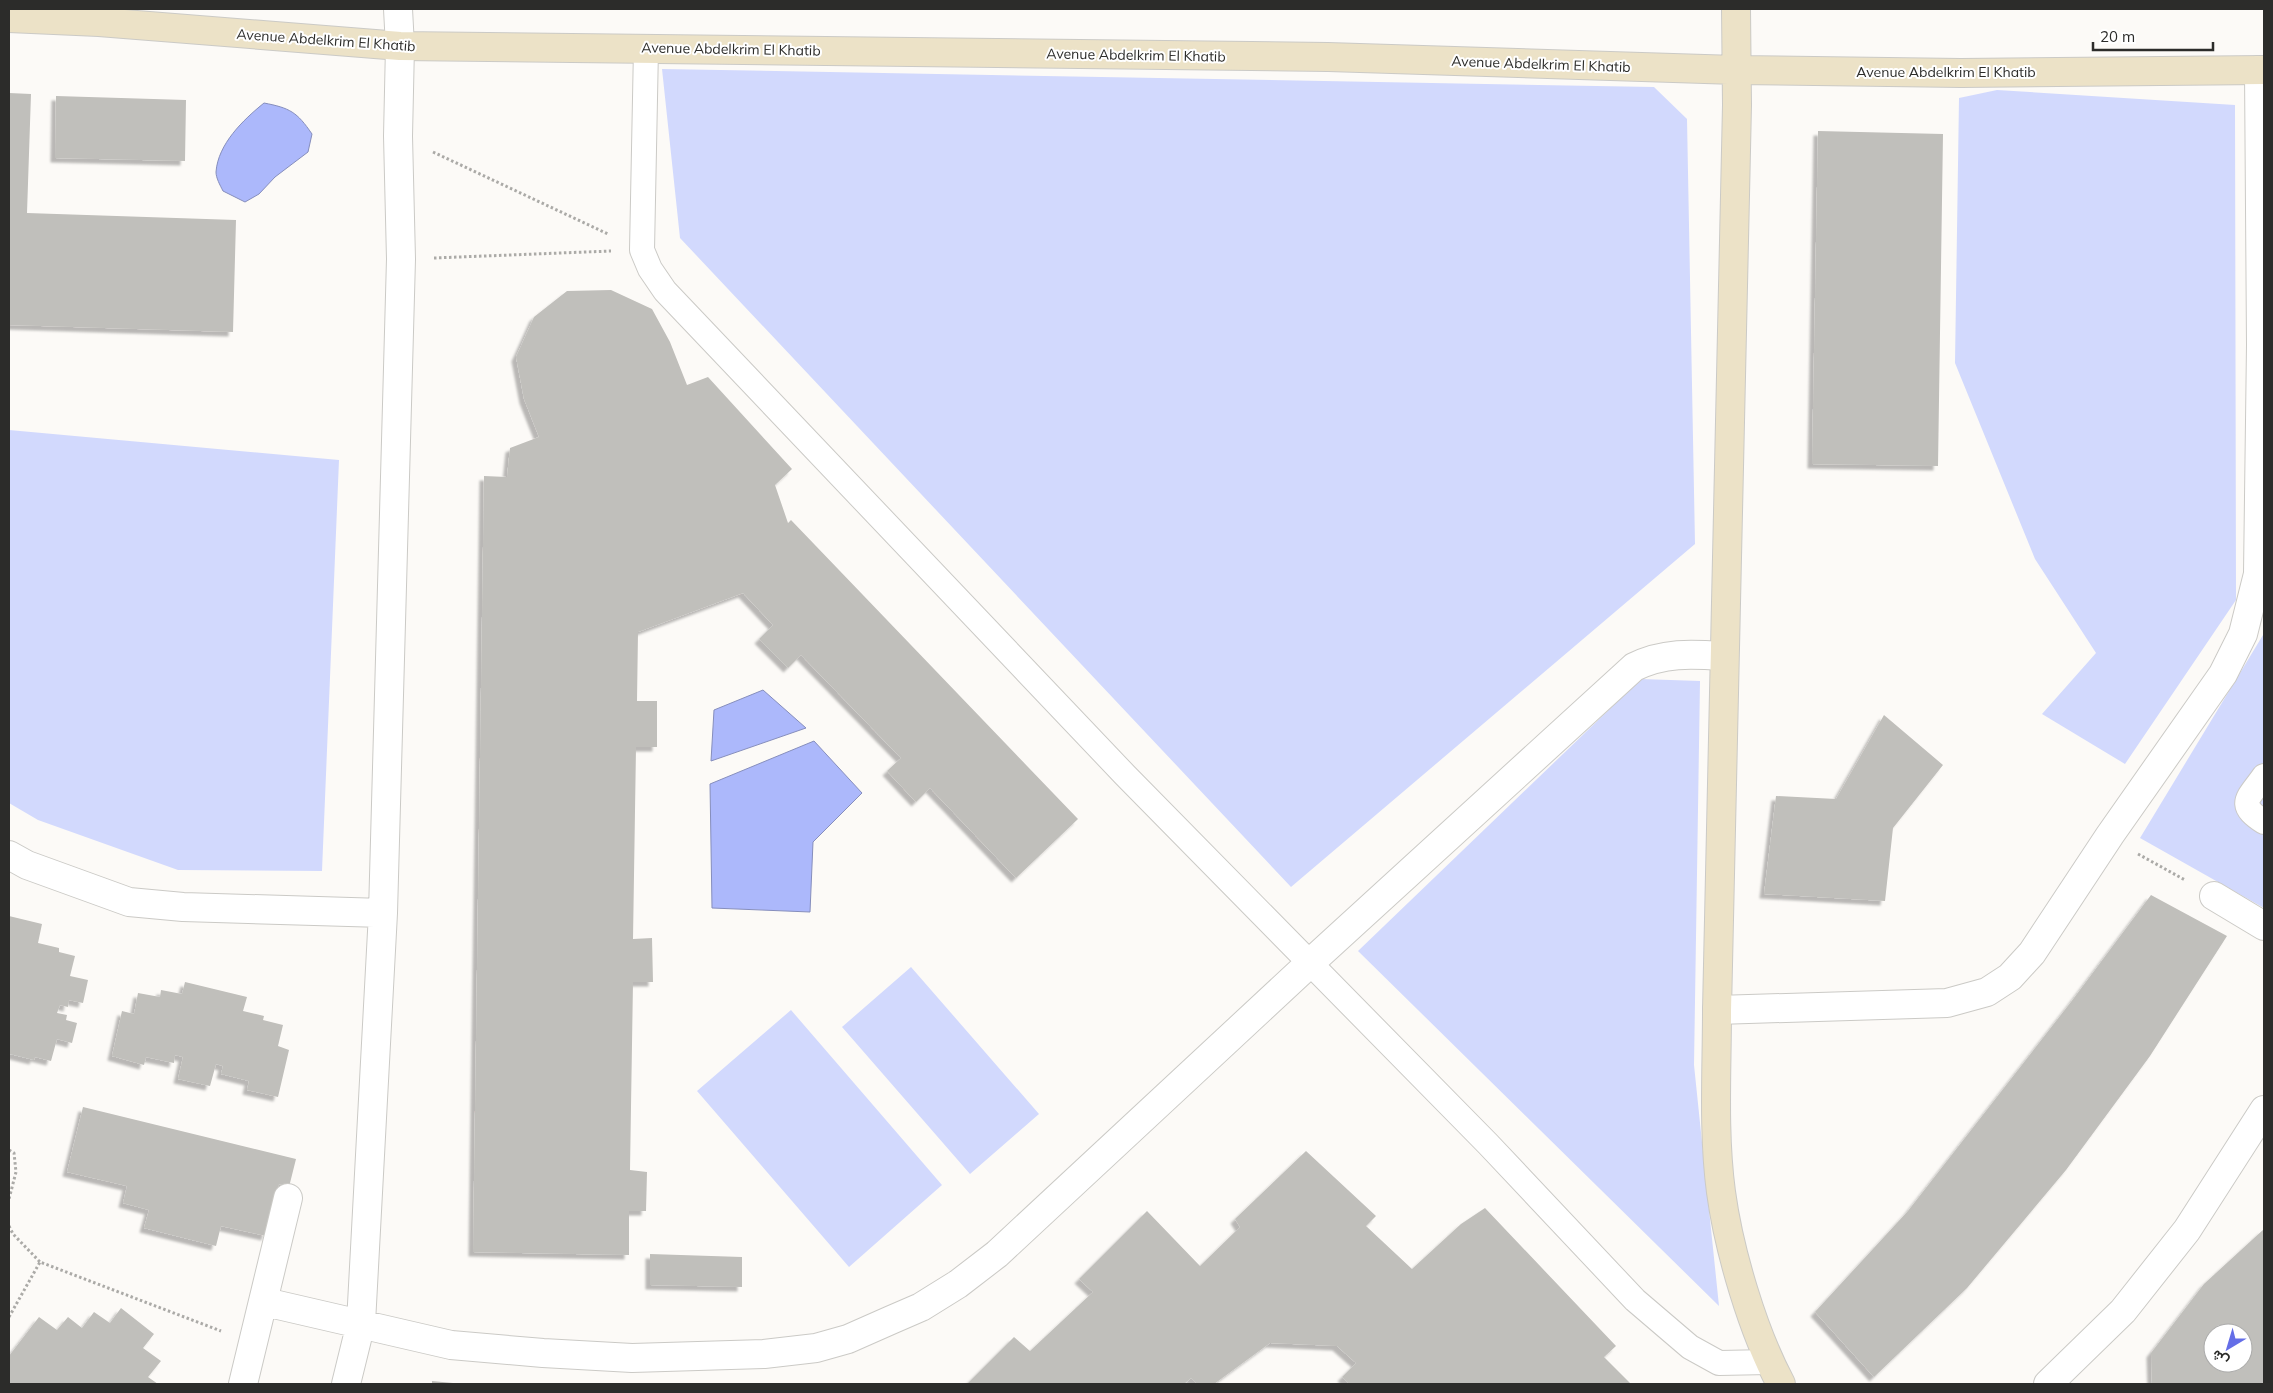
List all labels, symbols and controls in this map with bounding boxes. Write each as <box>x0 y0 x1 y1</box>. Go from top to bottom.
scale bar <box>2093 20 2213 52</box>
street label: Avenue Abdelkrim El Khatib <box>236 25 416 55</box>
text: 20 m <box>2100 27 2135 46</box>
street label: Avenue Abdelkrim El Khatib <box>641 38 821 60</box>
street label: Avenue Abdelkrim El Khatib <box>1046 44 1226 66</box>
street label: Avenue Abdelkrim El Khatib <box>1451 52 1631 76</box>
street label: Avenue Abdelkrim El Khatib <box>1856 63 2036 81</box>
north arrow <box>2203 1323 2253 1373</box>
text: ش <box>2208 1346 2232 1371</box>

